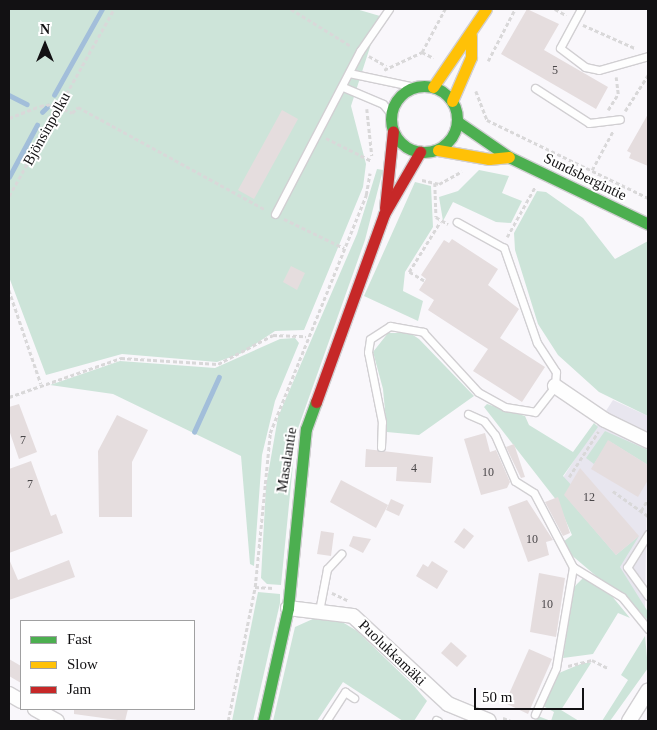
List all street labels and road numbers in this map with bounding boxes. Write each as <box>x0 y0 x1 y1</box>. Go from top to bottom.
street label: Bjönsinpolku <box>20 89 74 169</box>
street label: Sundsbergintie <box>541 149 629 205</box>
street label: Masalantie <box>273 426 301 494</box>
street label: Puolukkamäki <box>355 616 429 690</box>

